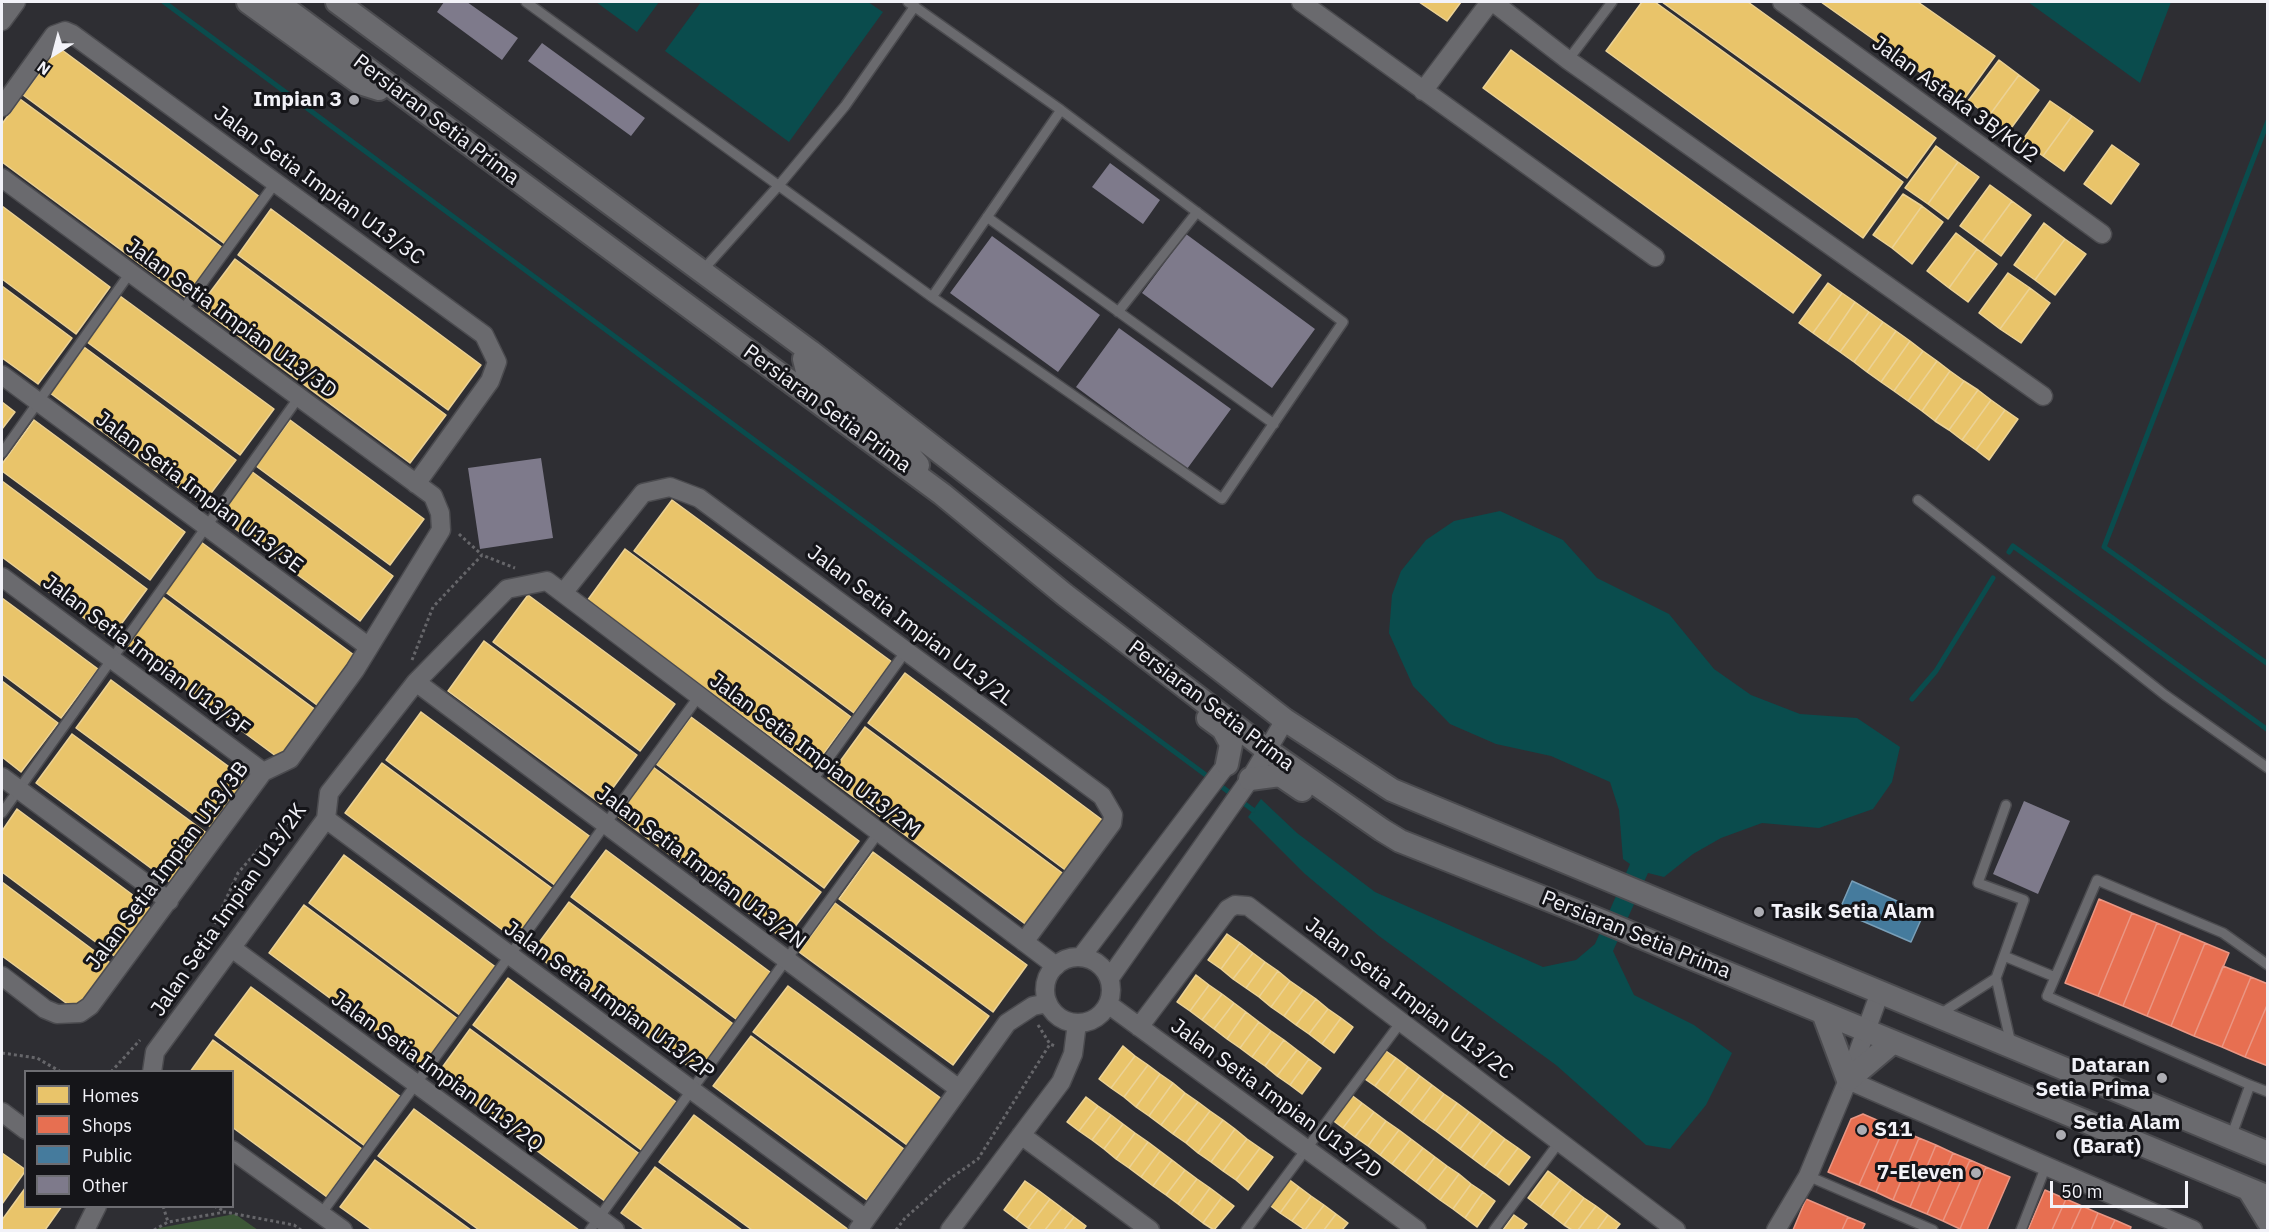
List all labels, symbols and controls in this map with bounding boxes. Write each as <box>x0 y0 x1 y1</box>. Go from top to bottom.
north arrow <box>24 24 84 84</box>
street label: Jalan Astaka 3B/KU2 <box>1867 31 2043 169</box>
street label: Persiaran Setia Prima <box>348 49 524 191</box>
text: N <box>33 57 54 80</box>
place label: Impian 3 <box>253 87 342 113</box>
marker: Impian 3 <box>347 93 361 107</box>
street label: Jalan Setia Impian U13/3C <box>209 101 429 271</box>
street label: Jalan Setia Impian U13/3D <box>121 234 341 404</box>
street label: Persiaran Setia Prima <box>738 340 916 478</box>
street label: Jalan Setia Impian U13/3E <box>90 407 308 579</box>
street label: Jalan Setia Impian U13/2L <box>802 540 1018 712</box>
street label: Jalan Setia Impian U13/3F <box>38 570 254 742</box>
street label: Persiaran Setia Prima <box>1123 635 1299 777</box>
street label: Jalan Setia Impian U13/2M <box>705 668 925 844</box>
street label: Jalan Setia Impian U13/3B <box>81 757 255 975</box>
street label: Jalan Setia Impian U13/2N <box>591 781 811 955</box>
street label: Jalan Setia Impian U13/2K <box>146 799 312 1021</box>
street label: Persiaran Setia Prima <box>1538 886 1734 984</box>
place label: Tasik Setia Alam <box>1771 899 1935 925</box>
marker: Tasik Setia Alam <box>1752 905 1766 919</box>
street label: Jalan Setia Impian U13/2C <box>1300 913 1518 1085</box>
street label: Jalan Setia Impian U13/2P <box>499 916 719 1086</box>
street label: Jalan Setia Impian U13/2Q <box>326 987 548 1157</box>
street label: Jalan Setia Impian U13/2D <box>1166 1014 1386 1184</box>
place label: Dataran Setia Prima <box>2035 1053 2150 1103</box>
legend <box>24 1070 234 1208</box>
marker: Dataran Setia Prima <box>2155 1071 2169 1085</box>
text: Homes <box>82 1084 139 1107</box>
place label: Setia Alam (Barat) <box>2073 1110 2180 1160</box>
text: Shops <box>82 1114 132 1137</box>
place label: S11 <box>1874 1117 1912 1143</box>
marker: S11 <box>1855 1123 1869 1137</box>
marker: Setia Alam (Barat) <box>2054 1128 2068 1142</box>
text: Public <box>82 1144 132 1167</box>
place label: 7-Eleven <box>1877 1160 1964 1186</box>
marker: 7-Eleven <box>1969 1166 1983 1180</box>
scale bar <box>2053 1169 2191 1207</box>
text: Other <box>82 1174 128 1197</box>
text: 50 m <box>2061 1180 2103 1203</box>

